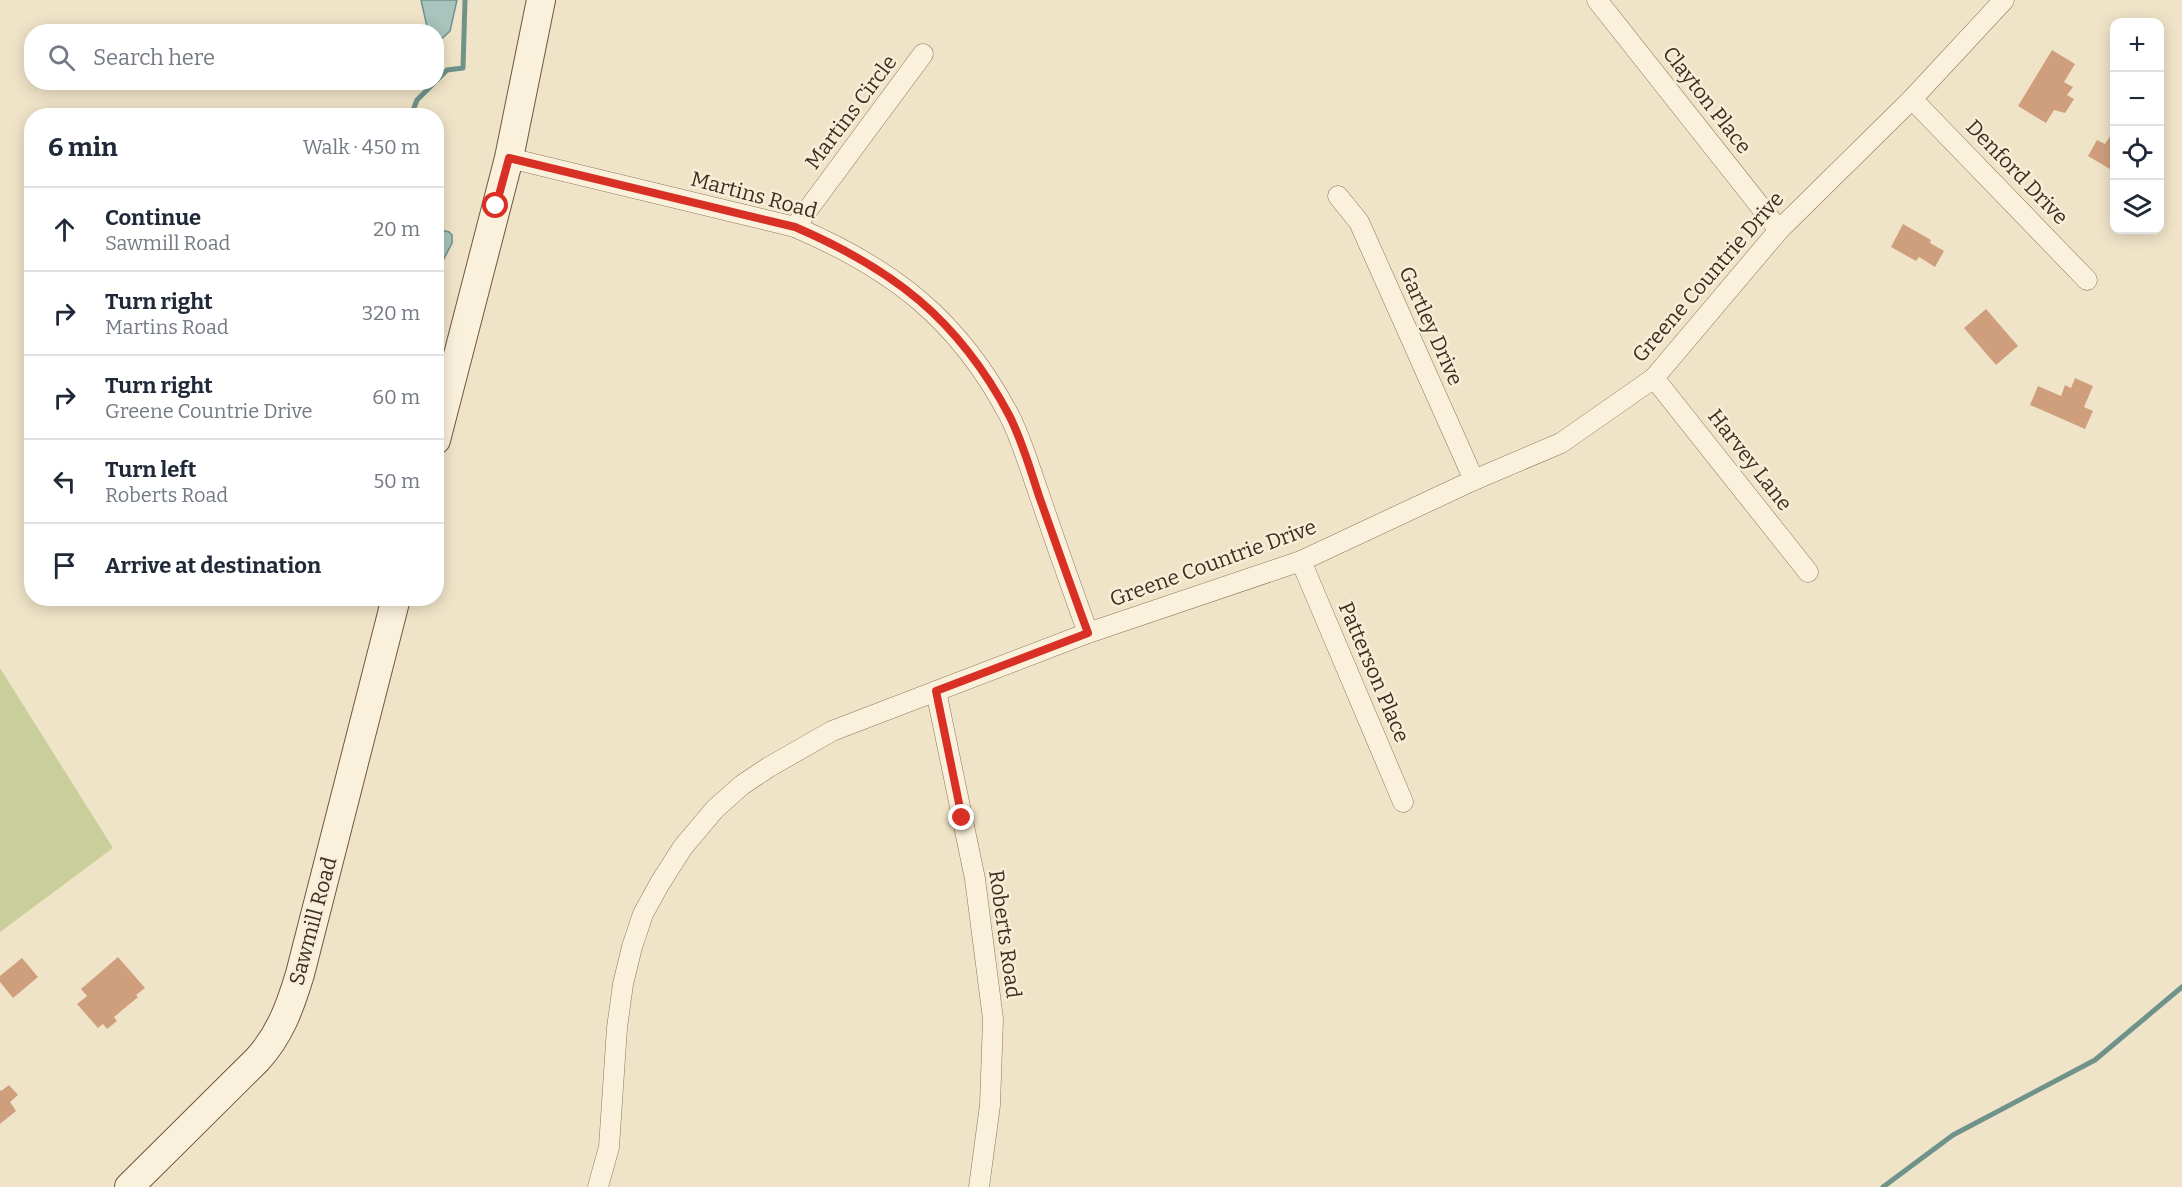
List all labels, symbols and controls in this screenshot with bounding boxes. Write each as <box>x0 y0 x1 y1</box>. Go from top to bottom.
map controls <box>2110 18 2164 234</box>
button: + <box>2110 18 2164 72</box>
search box <box>24 24 444 90</box>
icon: search <box>45 41 78 74</box>
street label: Clayton Place <box>1657 41 1757 159</box>
text: Search here <box>93 44 215 71</box>
street label: Martins Circle <box>800 50 902 174</box>
button: − <box>2110 72 2164 126</box>
street label: Denford Drive <box>1960 114 2074 230</box>
button: locate <box>2110 126 2164 180</box>
text: 6 min <box>48 132 118 163</box>
text: Walk · 450 m <box>303 135 420 159</box>
street label: Martins Road <box>688 166 820 224</box>
button: layers <box>2110 180 2164 234</box>
street label: Greene Countrie Drive <box>1627 186 1789 368</box>
route start <box>482 192 508 218</box>
text: Continue <box>105 204 201 231</box>
icon: ahead <box>48 213 81 246</box>
text: 20 m <box>373 217 420 241</box>
text: Sawmill Road <box>105 231 230 255</box>
street label: Gartley Drive <box>1393 262 1469 390</box>
text: Turn right <box>105 288 213 315</box>
icon: right <box>48 297 81 330</box>
text: 320 m <box>362 301 420 325</box>
text: Martins Road <box>105 315 229 339</box>
text: Turn right <box>105 372 213 399</box>
icon: right <box>48 381 81 414</box>
text: 60 m <box>372 385 420 409</box>
text: Greene Countrie Drive <box>105 399 313 423</box>
street label: Harvey Lane <box>1702 404 1798 516</box>
text: Turn left <box>105 456 197 483</box>
icon: left <box>48 465 81 498</box>
text: 50 m <box>373 469 420 493</box>
text: Roberts Road <box>105 483 228 507</box>
street label: Greene Countrie Drive <box>1106 514 1320 612</box>
icon: arrive <box>48 549 81 582</box>
text: Arrive at destination <box>105 552 321 579</box>
street label: Patterson Place <box>1333 598 1415 746</box>
route end <box>948 804 974 830</box>
street label: Sawmill Road <box>283 854 343 988</box>
street label: Roberts Road <box>983 868 1027 1000</box>

